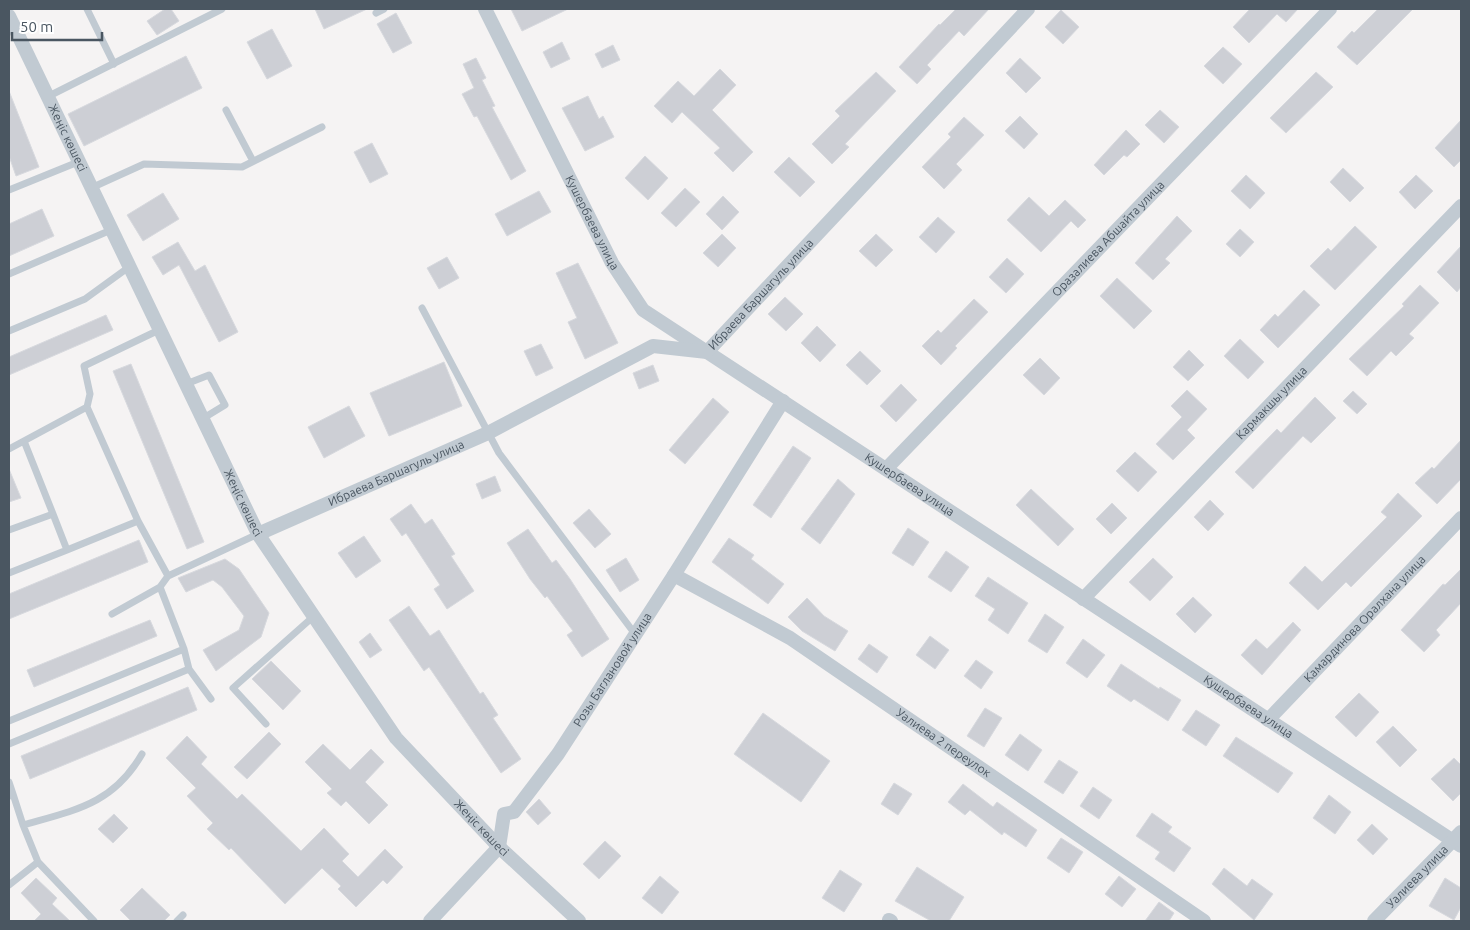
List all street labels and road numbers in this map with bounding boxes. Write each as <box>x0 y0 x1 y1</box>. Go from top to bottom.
street label: Жеңіс көшесі <box>46 102 90 173</box>
street label: Кушербаева улица <box>563 173 622 272</box>
street label: Оразалиева Абшайта улица <box>1049 178 1167 299</box>
street label: Ибраева Баршагуль улица <box>706 236 816 352</box>
street label: Кармакшы улица <box>1233 364 1309 442</box>
street label: Ибраева Баршагуль улица <box>326 437 466 508</box>
street label: Кушербаева улица <box>863 450 957 518</box>
street label: Жеңіс көшесі <box>222 467 265 539</box>
street label: Камардинова Оралхана улица <box>1301 553 1428 684</box>
street label: Розы Баглановой улица <box>571 610 654 729</box>
street label: Кушербаева улица <box>1201 672 1296 740</box>
street label: Уалиева 2 переулок <box>894 706 994 779</box>
street label: Жеңіс көшесі <box>452 797 512 859</box>
street label: Уалиева улица <box>1384 842 1450 910</box>

